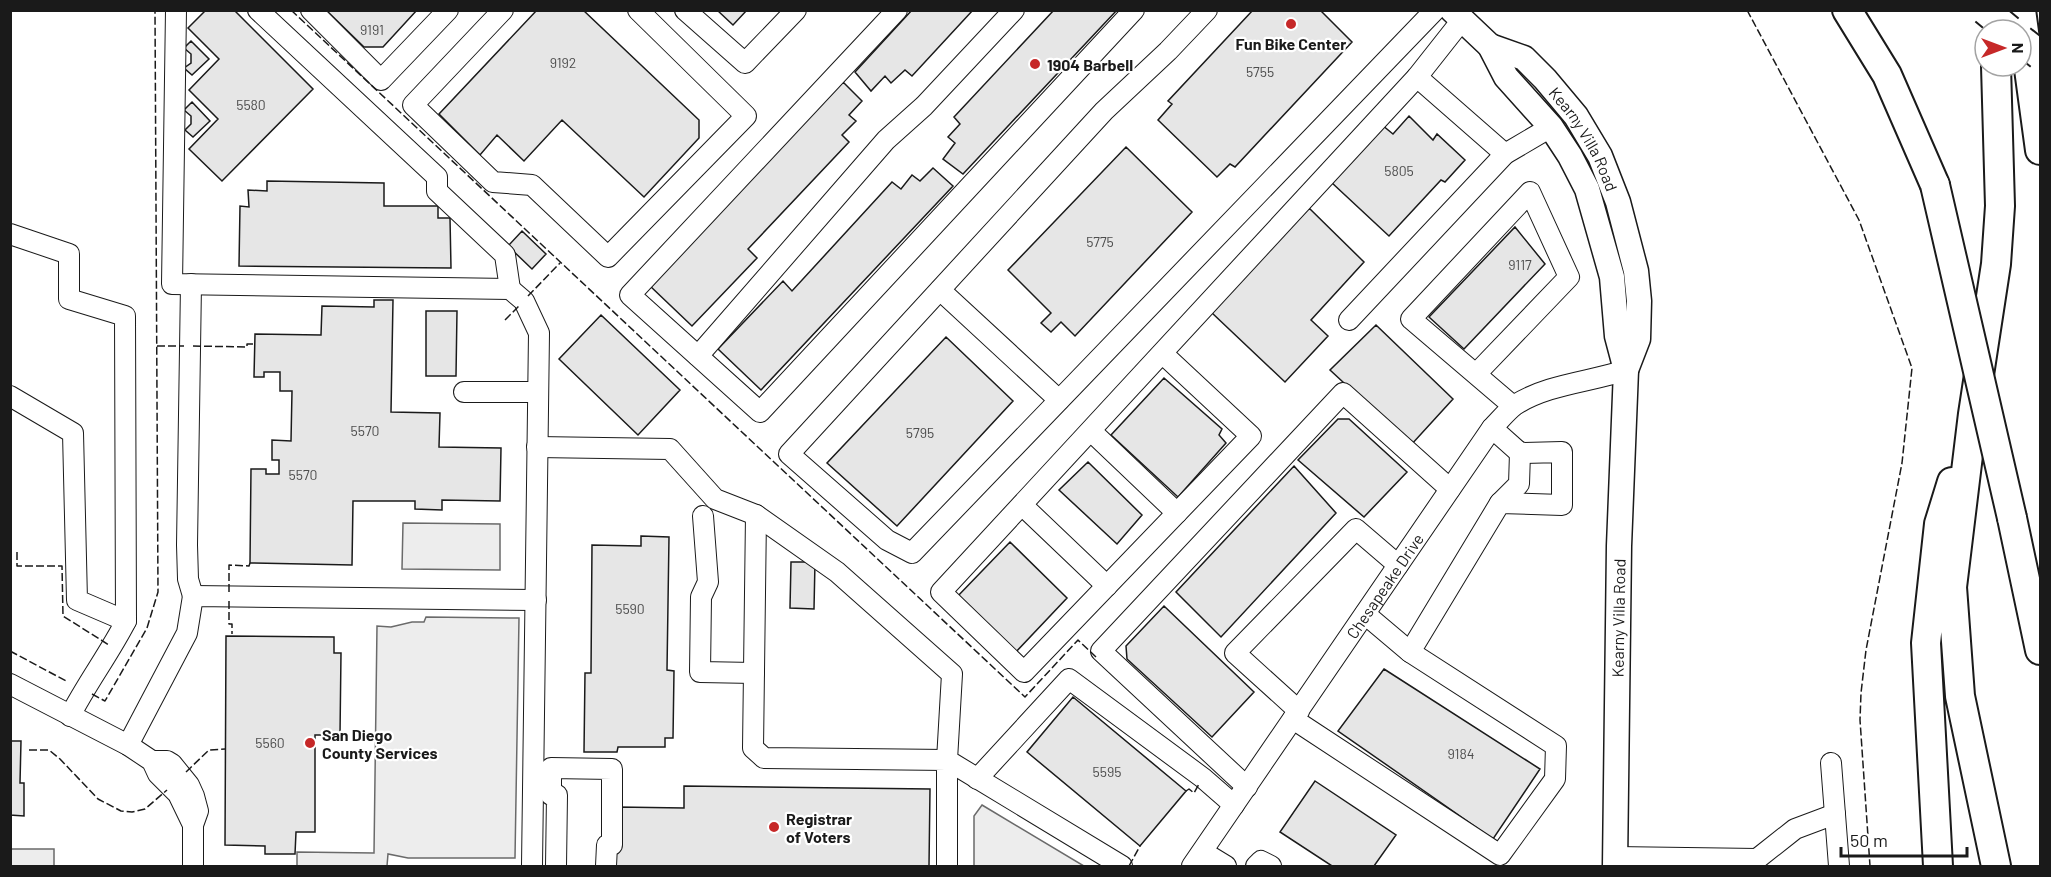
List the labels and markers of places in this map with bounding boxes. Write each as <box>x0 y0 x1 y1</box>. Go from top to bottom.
marker: Fun Bike Center <box>1284 17 1298 31</box>
place label: Fun Bike Center <box>1236 34 1346 53</box>
place label: 1904 Barbell <box>1047 55 1133 74</box>
marker: 1904 Barbell <box>1028 57 1042 71</box>
place label: San Diego County Services <box>322 725 438 762</box>
marker: San Diego County Services <box>303 736 317 750</box>
place label: Registrar of Voters <box>786 809 852 846</box>
marker: Registrar of Voters <box>767 820 781 834</box>

